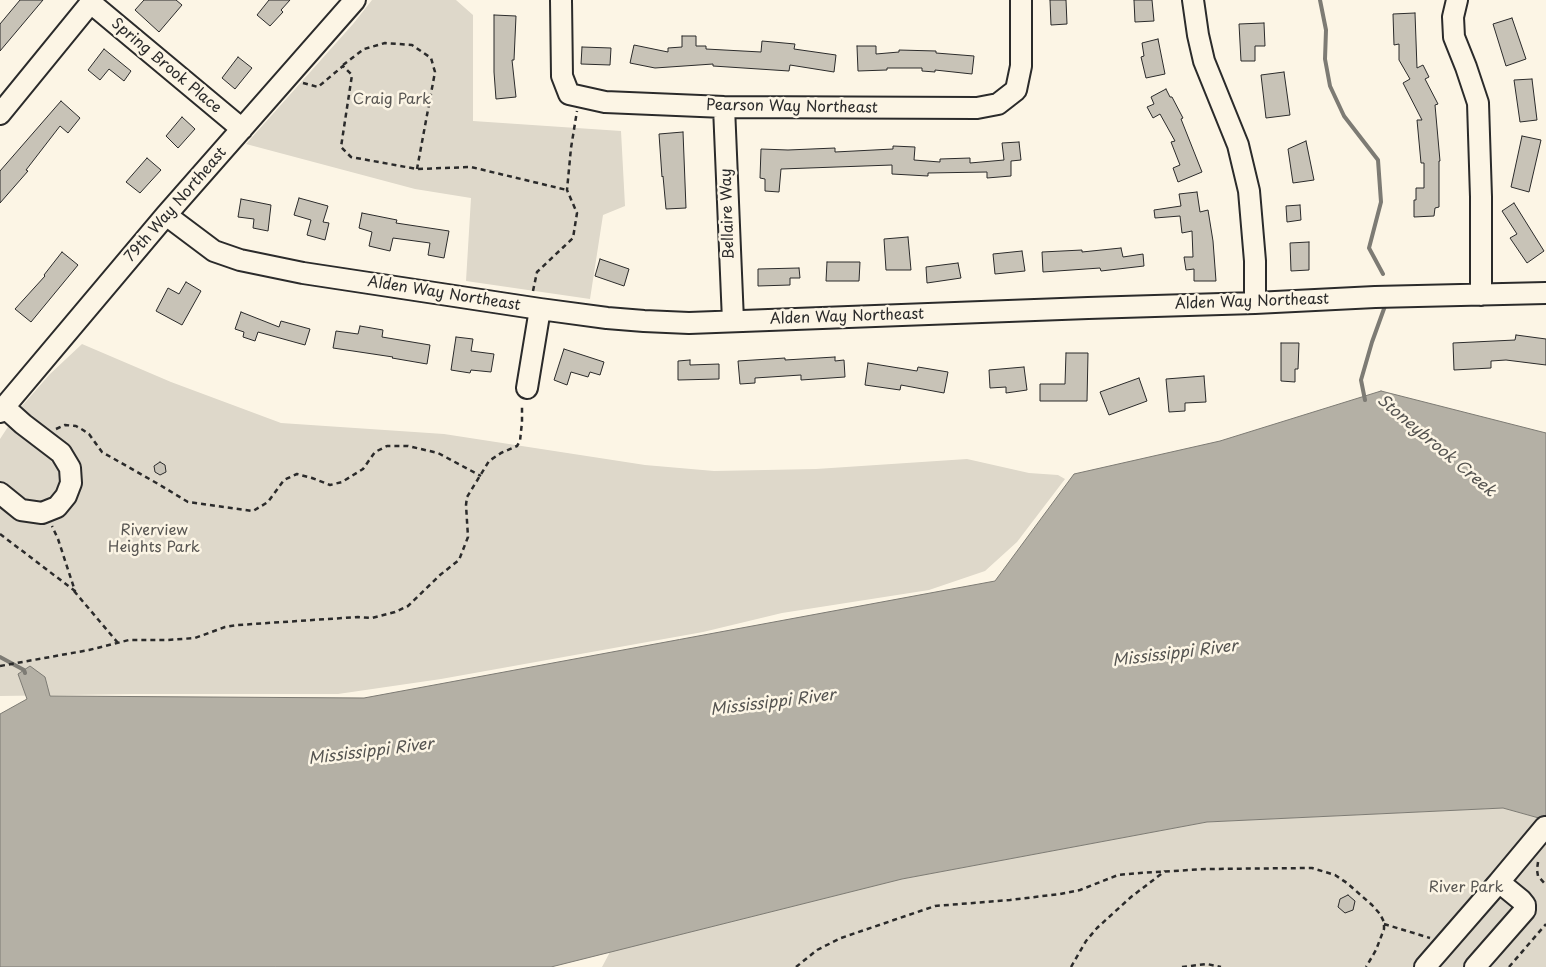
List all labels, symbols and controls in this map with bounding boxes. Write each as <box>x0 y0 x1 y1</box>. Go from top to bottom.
street label: Spring Brook Place <box>107 15 225 117</box>
park label: Craig Park <box>353 91 431 109</box>
street label: Pearson Way Northeast <box>706 97 878 117</box>
street label: 79th Way Northeast <box>121 144 231 266</box>
street label: Bellaire Way <box>717 168 739 260</box>
street label: Alden Way Northeast <box>366 273 522 315</box>
street label: Alden Way Northeast <box>1175 290 1329 314</box>
street label: Alden Way Northeast <box>770 305 924 329</box>
water label: Stoneybrook Creek <box>1373 391 1499 501</box>
park label: Riverview Heights Park <box>108 522 200 557</box>
water label: Mississippi River <box>1111 637 1239 671</box>
water label: Mississippi River <box>709 686 837 720</box>
water label: Mississippi River <box>307 735 435 769</box>
park label: River Park <box>1428 879 1504 897</box>

